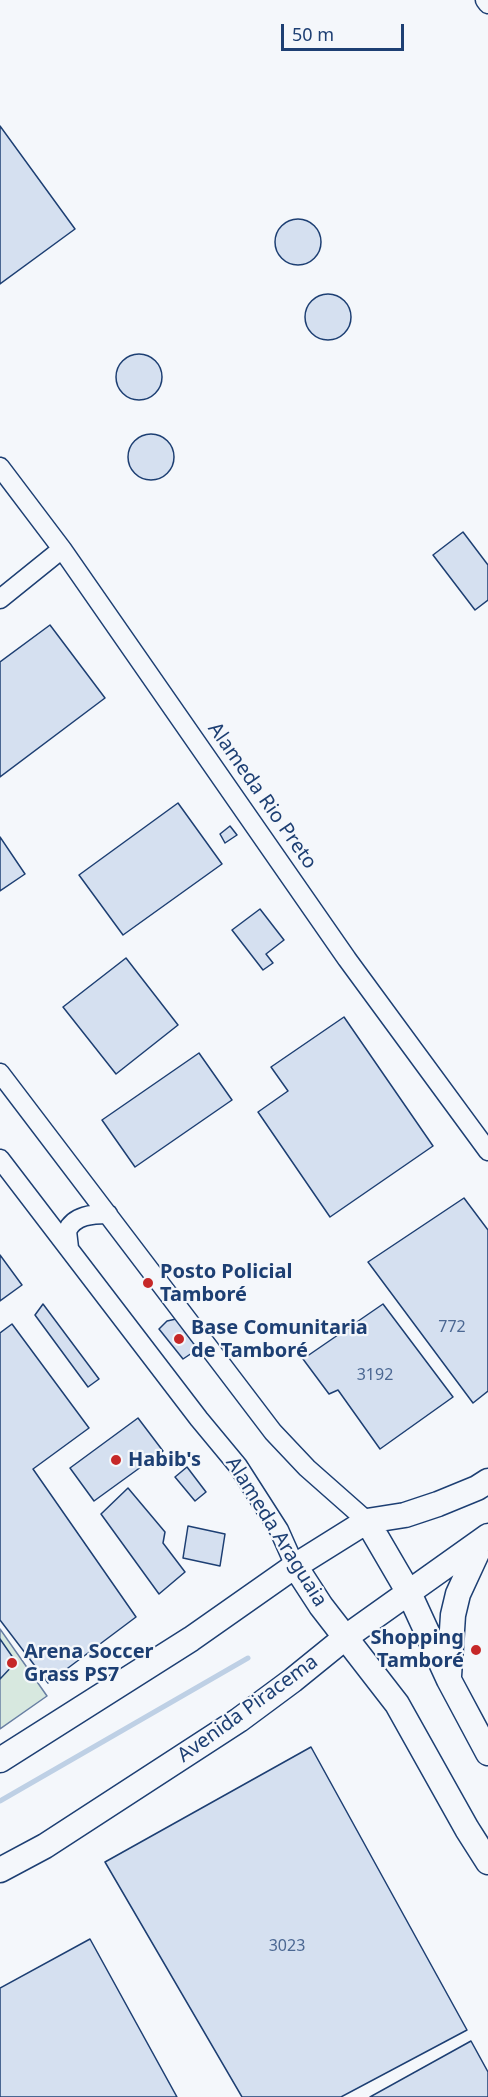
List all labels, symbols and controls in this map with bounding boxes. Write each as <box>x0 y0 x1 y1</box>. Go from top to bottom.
scale bar <box>284 12 407 50</box>
text: 50 m <box>292 22 334 46</box>
street label: Alameda Rio Preto <box>202 718 322 874</box>
place label: Posto Policial Tamboré <box>160 1260 292 1307</box>
marker: Posto Policial Tamboré <box>141 1276 155 1290</box>
place label: Base Comunitaria de Tamboré <box>191 1316 368 1363</box>
house number: 772 <box>438 1317 466 1337</box>
marker: Base Comunitaria de Tamboré <box>172 1332 186 1346</box>
house number: 3192 <box>357 1365 393 1385</box>
place label: Habib's <box>128 1448 201 1472</box>
marker: Habib's <box>109 1453 123 1467</box>
street label: Alameda Araguaia <box>220 1453 332 1611</box>
place label: Shopping Tamboré <box>371 1626 464 1673</box>
place label: Arena Soccer Grass PS7 <box>24 1640 154 1687</box>
marker: Shopping Tamboré <box>469 1643 483 1657</box>
street label: Avenida Piracema <box>173 1650 323 1768</box>
marker: Arena Soccer Grass PS7 <box>5 1656 19 1670</box>
house number: 3023 <box>269 1936 305 1956</box>

